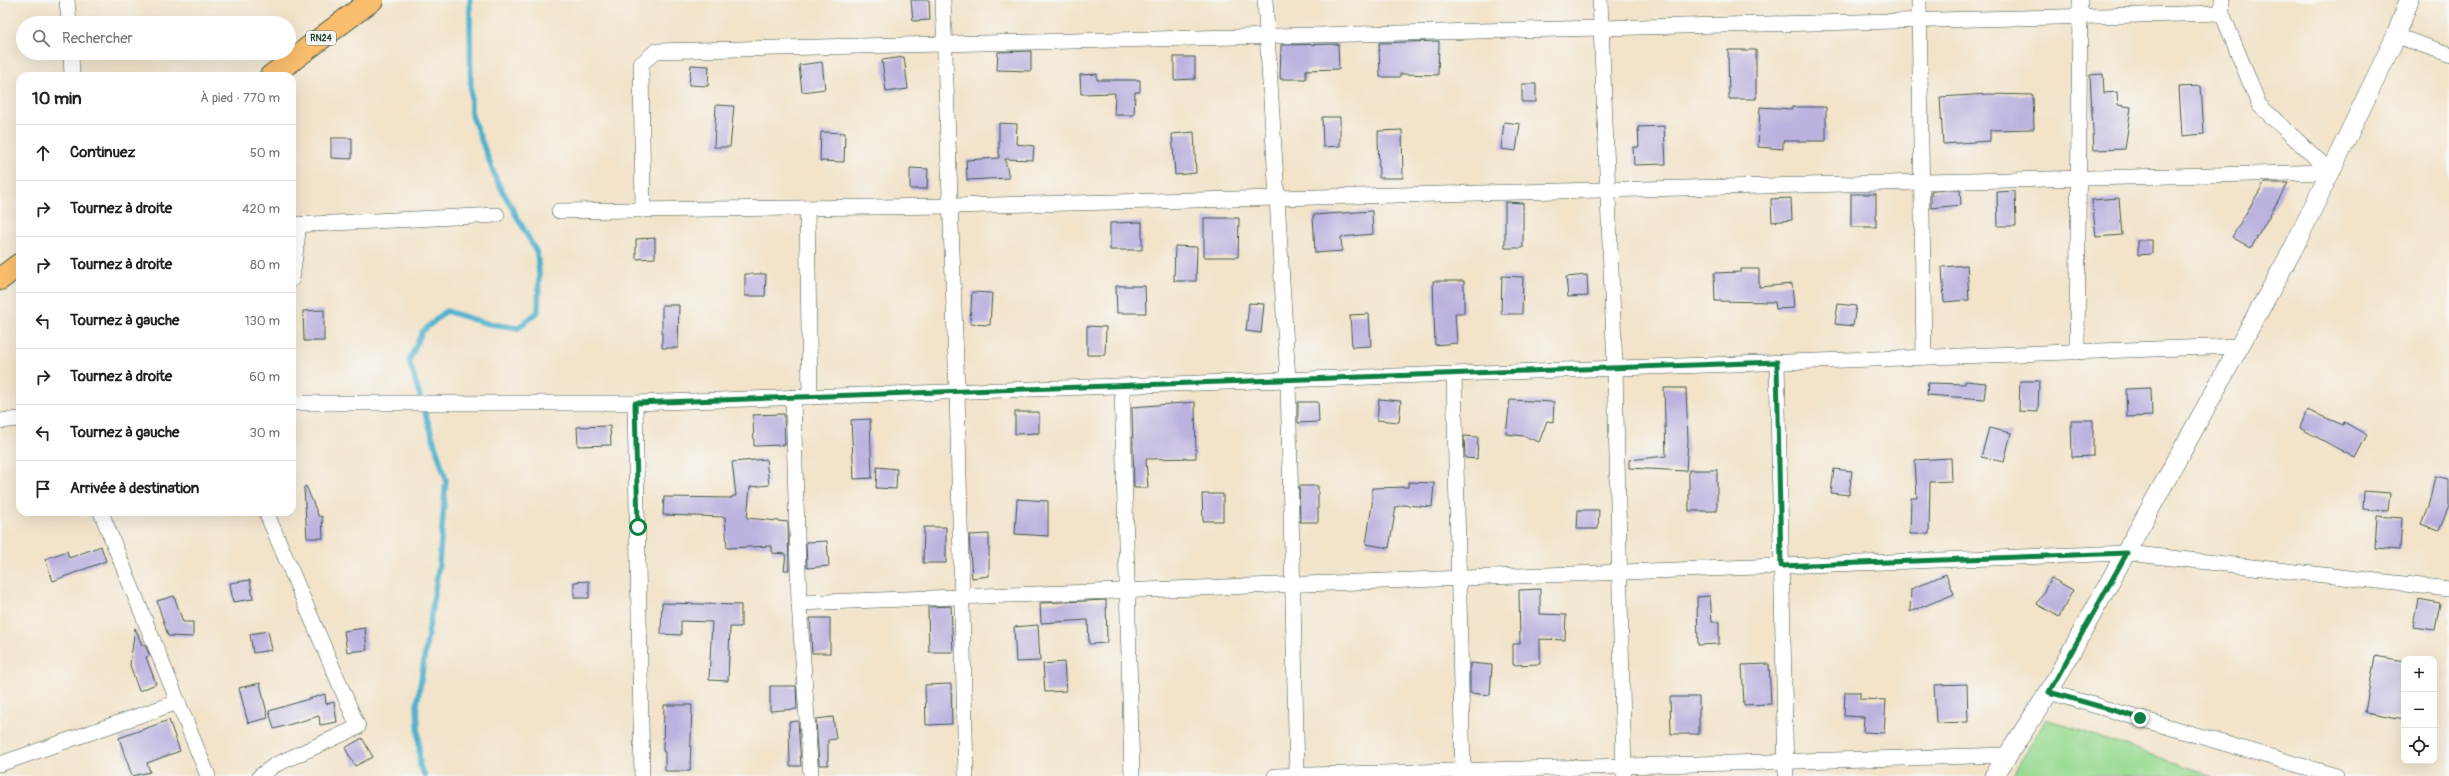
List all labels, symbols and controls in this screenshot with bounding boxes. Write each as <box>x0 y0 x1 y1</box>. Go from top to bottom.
search box <box>16 16 296 60</box>
icon: search <box>30 27 52 49</box>
text: Rechercher <box>62 29 133 48</box>
road number: RN24 <box>306 31 336 45</box>
text: 10 min <box>32 88 82 109</box>
text: À pied · 770 m <box>200 90 280 106</box>
icon: ahead <box>32 142 54 164</box>
text: Continuez <box>70 143 135 162</box>
text: 50 m <box>250 145 280 161</box>
icon: right <box>32 198 54 220</box>
text: Tournez à droite <box>70 199 172 218</box>
text: 420 m <box>242 201 280 217</box>
icon: right <box>32 254 54 276</box>
text: Tournez à droite <box>70 255 172 274</box>
text: 80 m <box>250 257 280 273</box>
icon: left <box>32 310 54 332</box>
text: Tournez à gauche <box>70 311 180 330</box>
text: 130 m <box>244 313 280 329</box>
icon: right <box>32 366 54 388</box>
text: Tournez à droite <box>70 367 172 386</box>
text: 60 m <box>249 369 280 385</box>
icon: left <box>32 422 54 444</box>
text: Tournez à gauche <box>70 423 180 442</box>
text: 30 m <box>250 425 280 441</box>
icon: arrive <box>32 478 54 500</box>
text: Arrivée à destination <box>70 479 199 498</box>
route start <box>629 518 647 536</box>
map controls <box>2401 656 2437 764</box>
button: + <box>2401 656 2437 692</box>
button: − <box>2401 692 2437 728</box>
route end <box>2131 709 2149 727</box>
button: locate <box>2401 728 2437 764</box>

